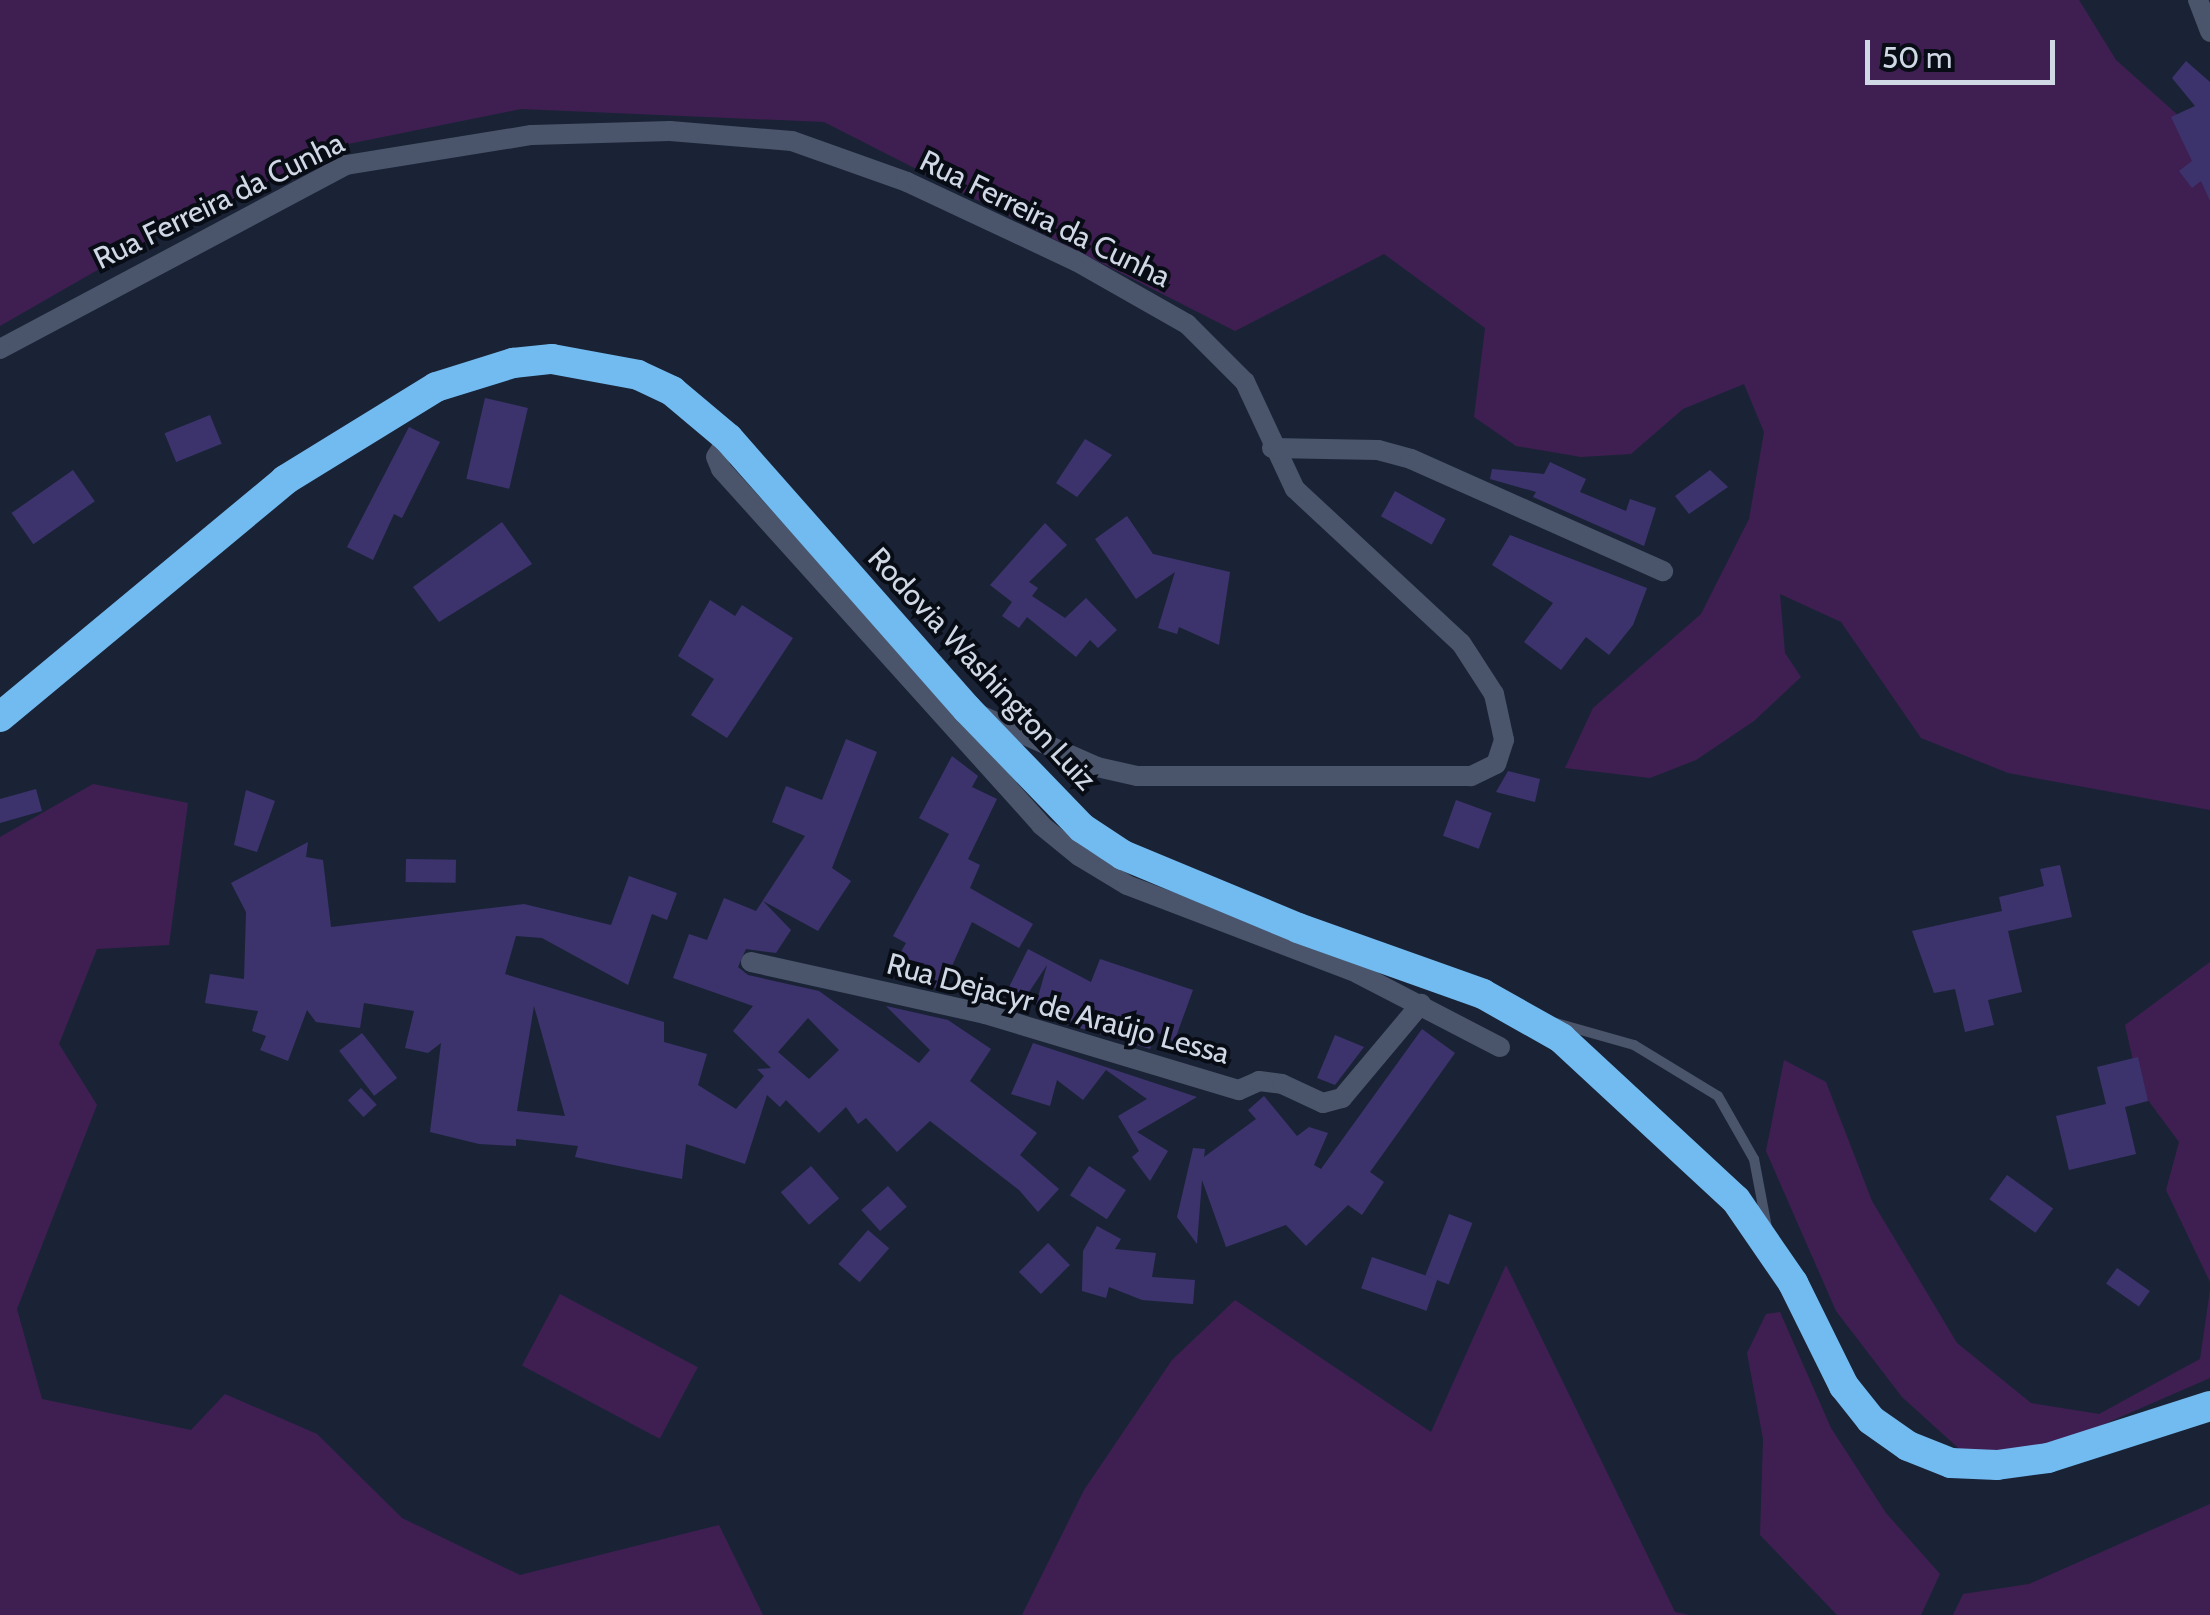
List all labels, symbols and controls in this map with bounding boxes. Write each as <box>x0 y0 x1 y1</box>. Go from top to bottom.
scale bar <box>1870 20 2060 82</box>
text: 50 m <box>1882 39 1952 76</box>
street label: Rua Ferreira da Cunha <box>88 125 350 277</box>
street label: Rua Ferreira da Cunha <box>914 143 1176 295</box>
street label: Rodovia Washington Luiz <box>860 540 1104 798</box>
street label: Rua Dejacyr de Araújo Lessa <box>883 946 1233 1072</box>

